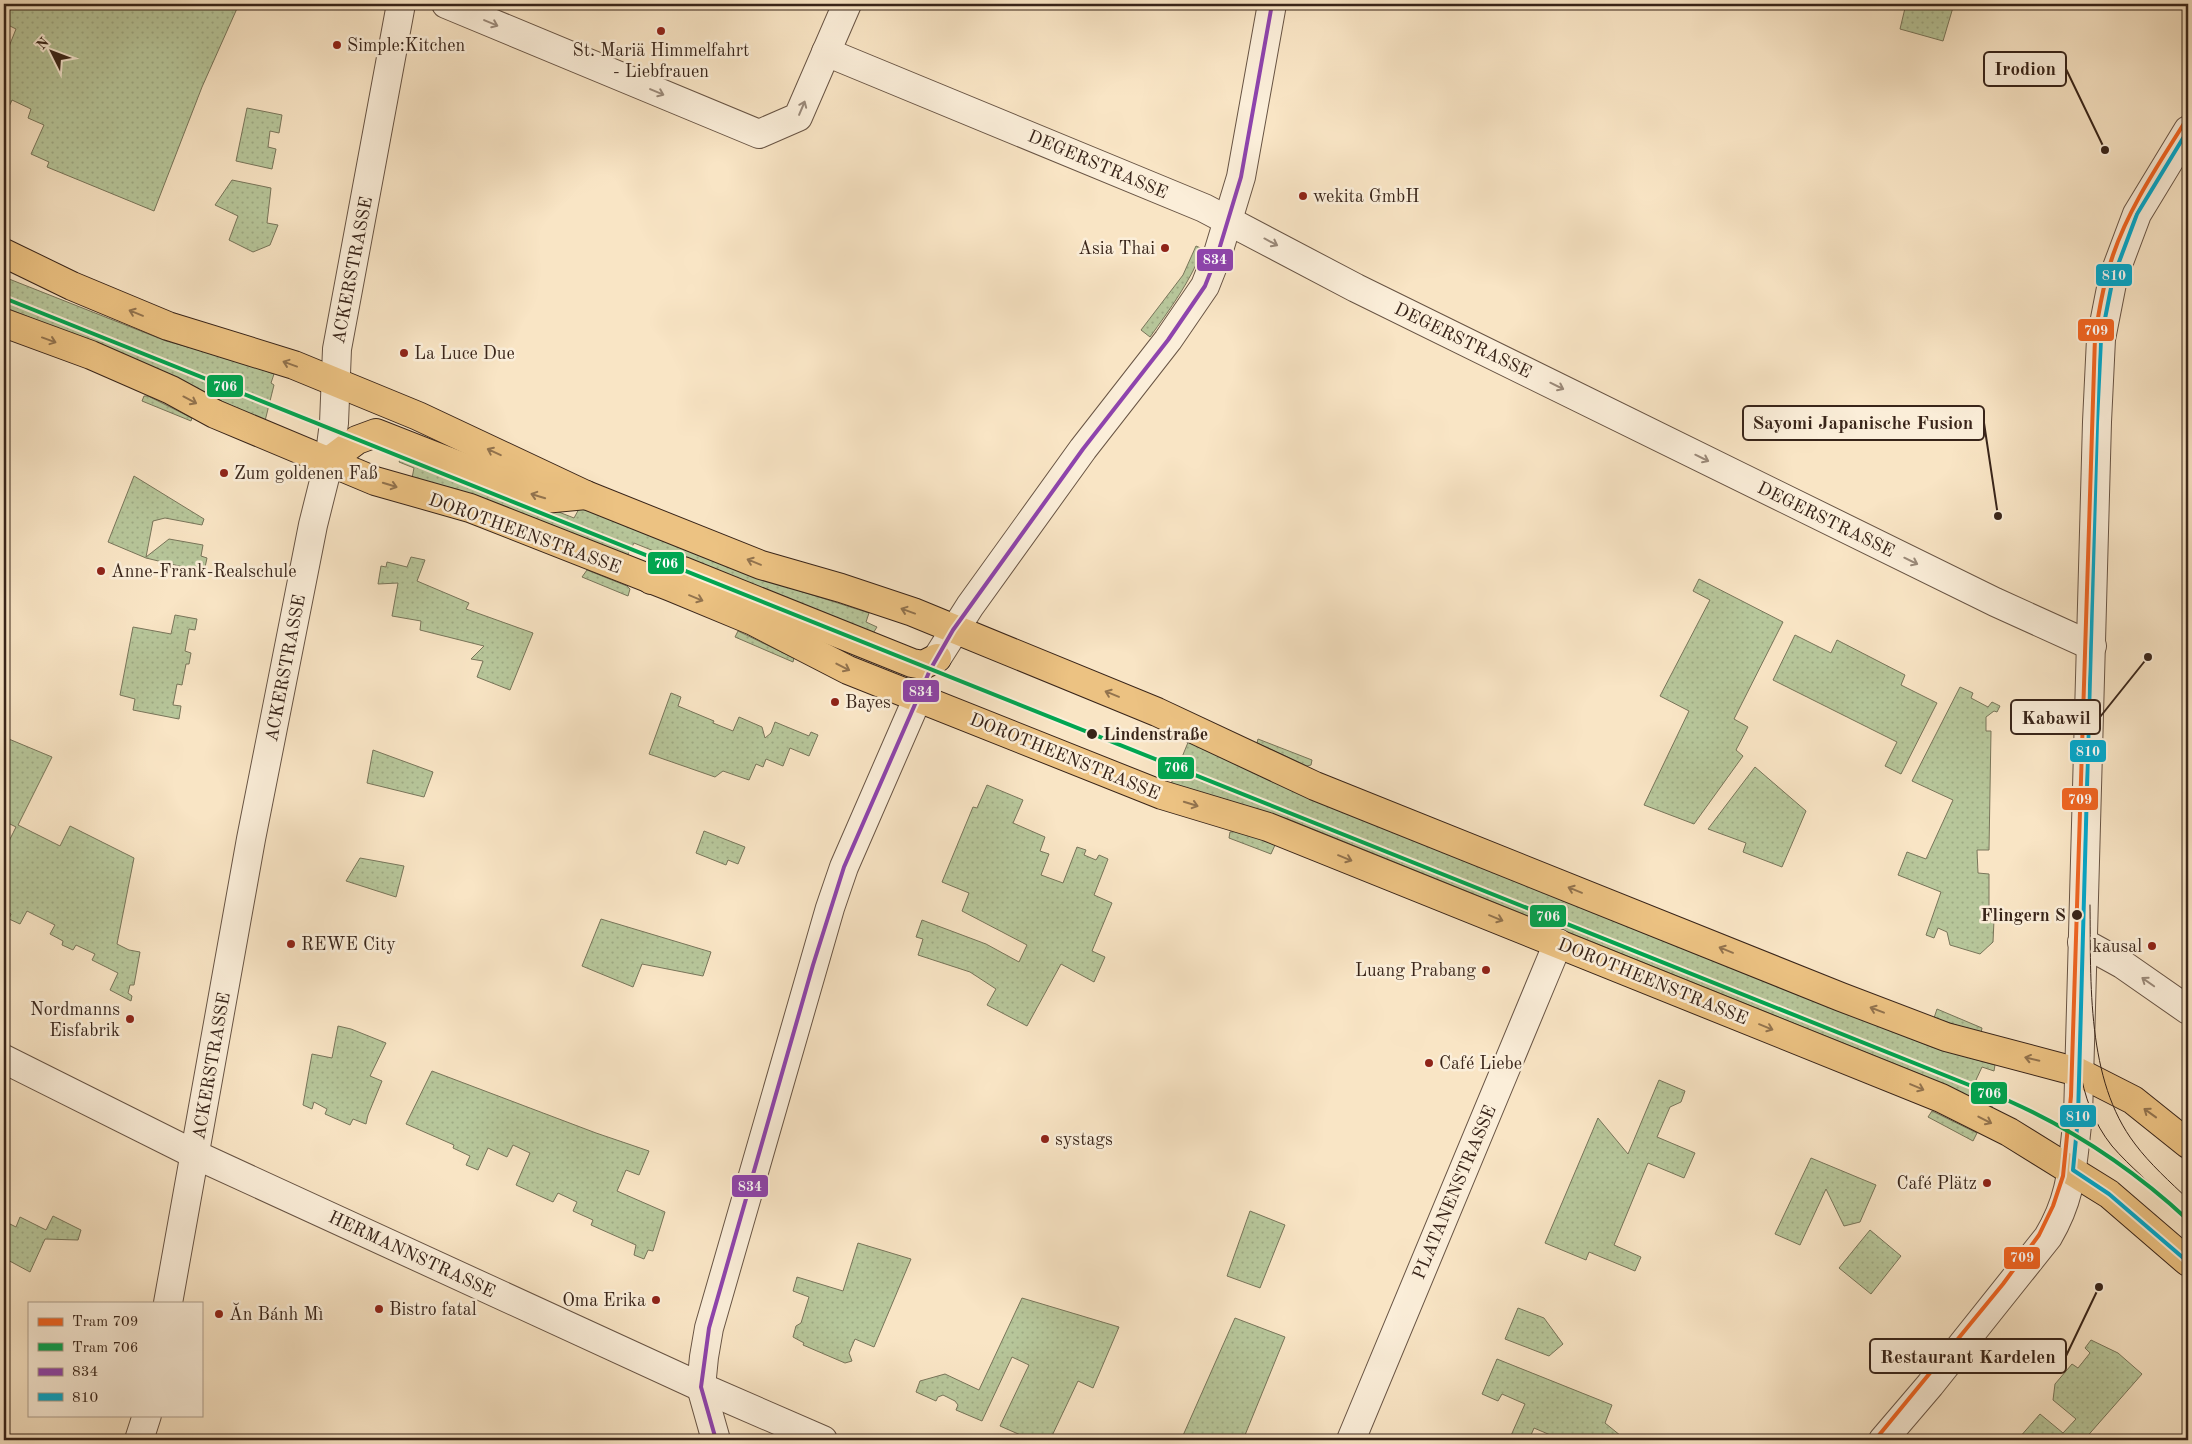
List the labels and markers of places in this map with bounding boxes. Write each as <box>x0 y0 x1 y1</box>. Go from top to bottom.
marker: St. Mariä Himmelfahrt - Liebfrauen <box>655 25 667 37</box>
place label: Simple:Kitchen <box>347 37 466 55</box>
marker: Simple:Kitchen <box>331 39 343 51</box>
place label: St. Mariä Himmelfahrt - Liebfrauen <box>573 42 749 81</box>
callout: Irodion <box>1984 52 2066 86</box>
place label: wekita GmbH <box>1313 188 1420 206</box>
marker: wekita GmbH <box>1297 190 1309 202</box>
place label: Asia Thai <box>1078 240 1155 258</box>
marker: Asia Thai <box>1159 242 1171 254</box>
place label: La Luce Due <box>414 345 515 363</box>
marker: La Luce Due <box>398 347 410 359</box>
callout: Sayomi Japanische Fusion <box>1743 406 1984 440</box>
place label: Zum goldenen Faß <box>234 465 378 483</box>
marker: Zum goldenen Faß <box>218 467 230 479</box>
place label: Anne-Frank-Realschule <box>111 563 296 581</box>
marker: Anne-Frank-Realschule <box>95 565 107 577</box>
place label: Bayes <box>845 694 891 712</box>
marker: Bayes <box>829 696 841 708</box>
callout: Kabawil <box>2011 700 2100 734</box>
place label: Lindenstraße <box>1103 726 1208 744</box>
marker: Lindenstraße <box>1085 727 1099 741</box>
place label: Flingern S <box>1981 907 2066 925</box>
marker: Flingern S <box>2070 908 2084 922</box>
place label: REWE City <box>301 936 396 954</box>
marker: REWE City <box>285 938 297 950</box>
place label: kausal <box>2093 938 2142 956</box>
marker: kausal <box>2146 940 2158 952</box>
place label: Luang Prabang <box>1355 962 1476 980</box>
marker: Luang Prabang <box>1480 964 1492 976</box>
place label: Nordmanns Eisfabrik <box>30 1001 120 1040</box>
marker: Nordmanns Eisfabrik <box>124 1013 136 1025</box>
place label: Café Liebe <box>1439 1055 1522 1073</box>
marker: Café Liebe <box>1423 1057 1435 1069</box>
place label: systags <box>1055 1131 1113 1149</box>
marker: systags <box>1039 1133 1051 1145</box>
place label: Café Plätz <box>1897 1175 1977 1193</box>
marker: Café Plätz <box>1981 1177 1993 1189</box>
place label: Oma Erika <box>562 1292 646 1310</box>
marker: Oma Erika <box>650 1294 662 1306</box>
place label: Bistro fatal <box>389 1301 477 1319</box>
place label: Ăn Bánh Mì <box>229 1302 323 1324</box>
marker: Bistro fatal <box>373 1303 385 1315</box>
marker: Ăn Bánh Mì <box>213 1308 225 1320</box>
callout: Restaurant Kardelen <box>1870 1339 2066 1373</box>

